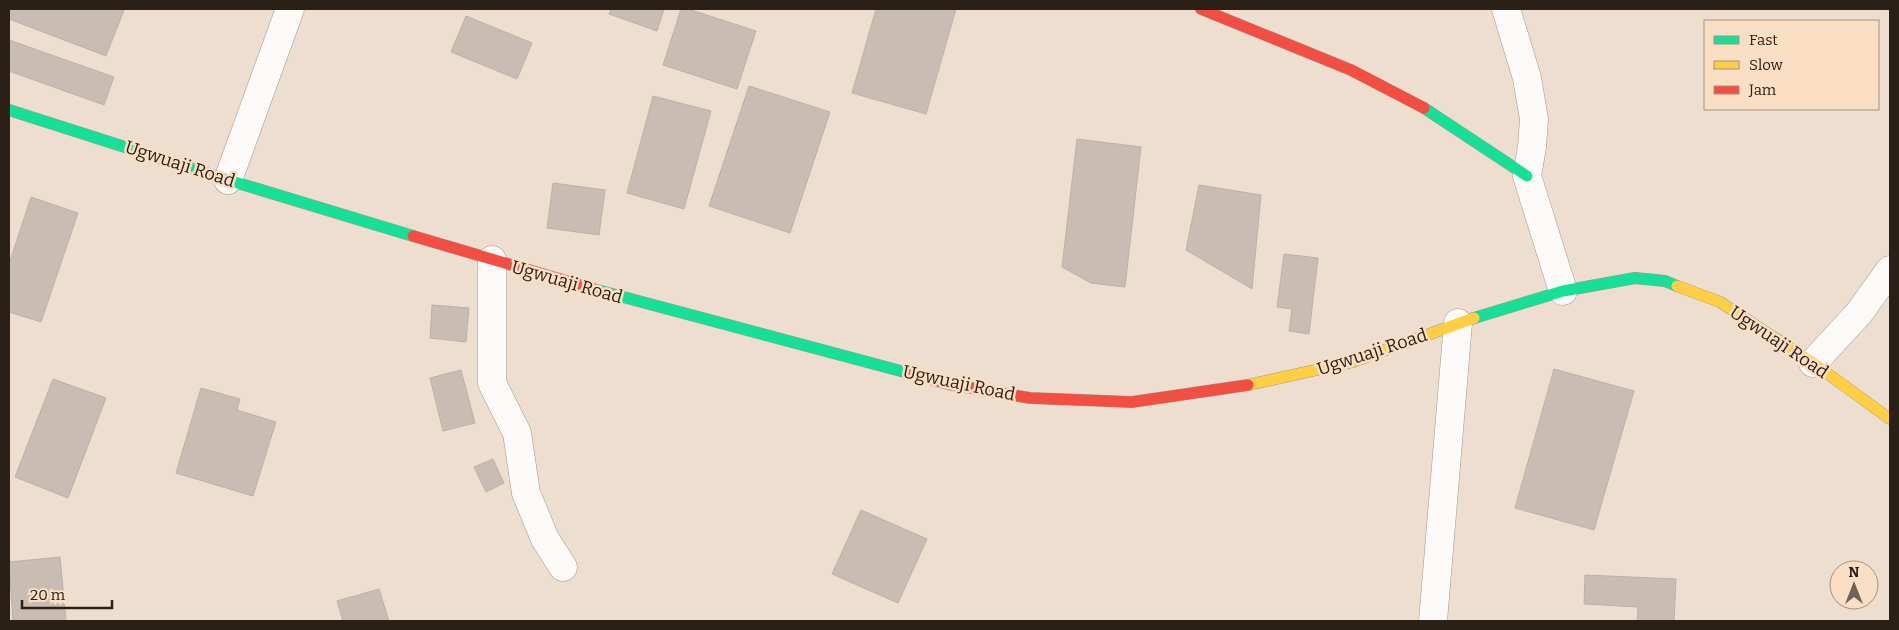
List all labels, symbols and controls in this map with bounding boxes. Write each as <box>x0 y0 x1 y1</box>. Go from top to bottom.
legend <box>1704 20 1879 110</box>
text: Fast <box>1749 31 1778 49</box>
text: Slow <box>1749 56 1784 74</box>
text: Jam <box>1748 81 1777 99</box>
street label: Ugwuaji Road <box>122 136 238 192</box>
street label: Ugwuaji Road <box>509 256 625 308</box>
street label: Ugwuaji Road <box>1725 301 1833 383</box>
street label: Ugwuaji Road <box>1314 324 1430 380</box>
street label: Ugwuaji Road <box>901 360 1018 406</box>
north arrow <box>1829 560 1879 610</box>
text: N <box>1849 564 1860 581</box>
scale bar <box>22 578 112 610</box>
text: 20 m <box>30 586 66 604</box>

